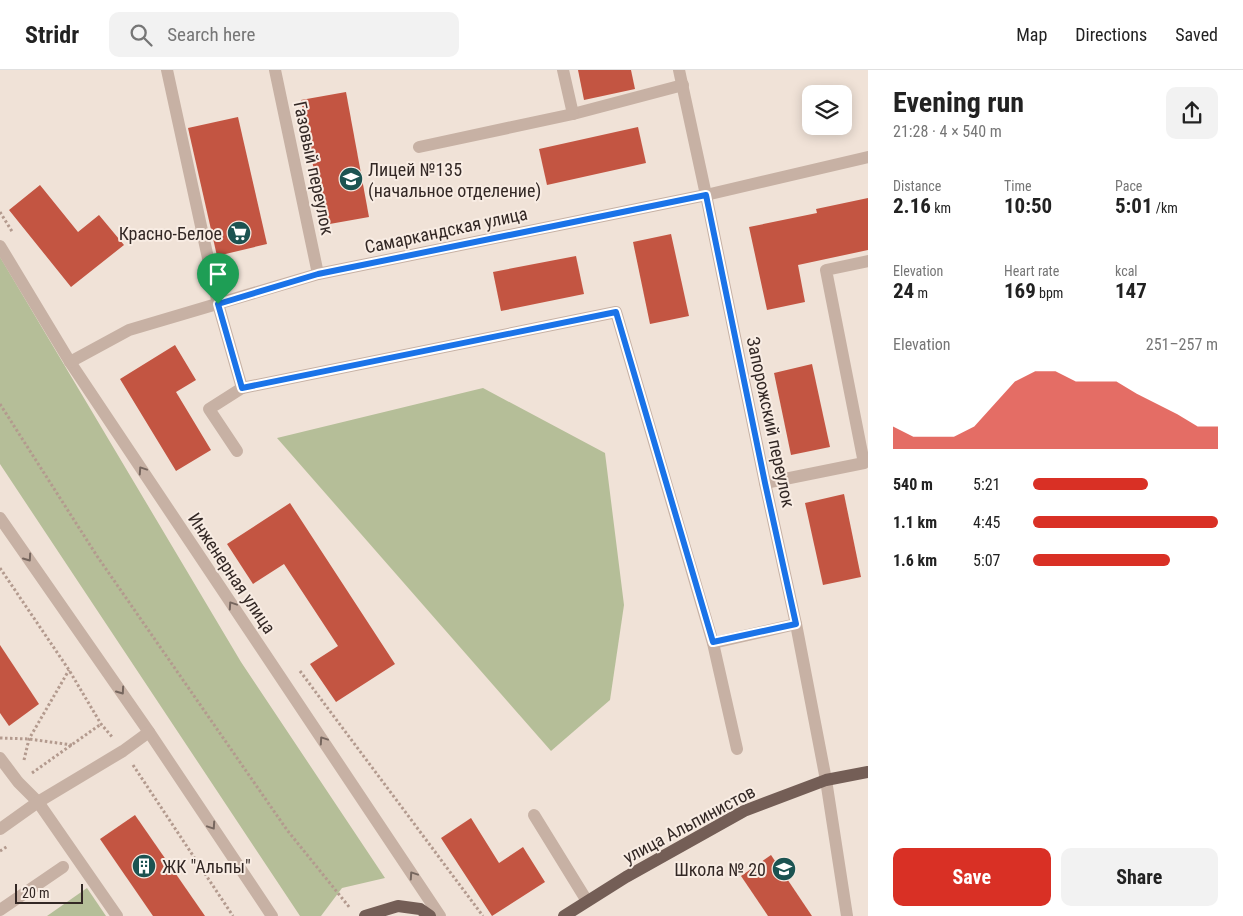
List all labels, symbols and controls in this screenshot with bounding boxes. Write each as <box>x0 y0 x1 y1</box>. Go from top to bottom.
search box <box>109 12 459 57</box>
text: Stridr <box>25 21 79 49</box>
icon: search <box>127 21 155 49</box>
text: Search here <box>167 23 256 46</box>
text: Map <box>1016 24 1047 45</box>
text: Directions <box>1075 24 1147 45</box>
text: Saved <box>1175 24 1218 45</box>
map controls <box>802 85 852 135</box>
button: layers <box>802 85 852 135</box>
text: Evening run <box>893 86 1024 119</box>
button: share <box>1166 87 1218 139</box>
street label: Газовый переулок <box>290 99 338 237</box>
text: 21:28 · 4 × 540 m <box>893 122 1002 141</box>
place label: Лицей №135 (начальное отделение) <box>368 159 541 202</box>
school or university icon: Лицей №135 (начальное отделение) <box>338 166 364 192</box>
text: Distance <box>893 178 941 194</box>
text: Time <box>1004 178 1032 194</box>
text: Pace <box>1115 178 1142 194</box>
text: 2.16 <box>893 194 931 218</box>
text: 10:50 <box>1004 194 1052 218</box>
text: 5:01 <box>1115 194 1153 218</box>
text: km <box>931 200 951 216</box>
text: /km <box>1153 200 1178 216</box>
street label: Самаркандская улица <box>363 202 529 258</box>
supermarket icon: Красно-Белое <box>226 220 252 246</box>
place label: Красно-Белое <box>119 223 222 244</box>
pin <box>197 253 239 304</box>
icon: arrive <box>204 260 232 288</box>
text: Elevation <box>893 263 943 279</box>
text: Heart rate <box>1004 263 1059 279</box>
text: kcal <box>1115 263 1138 279</box>
text: 24 <box>893 279 914 303</box>
text: 169 <box>1004 279 1036 303</box>
text: 147 <box>1115 279 1147 303</box>
text: m <box>914 285 928 301</box>
text: bpm <box>1036 285 1063 301</box>
street label: Запорожский переулок <box>743 335 799 510</box>
text: Elevation <box>893 335 951 354</box>
text: 251–257 m <box>1146 335 1218 354</box>
one-way arrow <box>139 467 148 476</box>
text: 540 m <box>893 475 933 494</box>
text: 5:21 <box>973 475 1000 494</box>
street label: Инженерная улица <box>184 509 280 637</box>
text: 1.1 km <box>893 513 937 532</box>
text: 4:45 <box>973 513 1000 532</box>
text: 1.6 km <box>893 551 937 570</box>
text: 5:07 <box>973 551 1000 570</box>
one-way arrow <box>22 552 31 562</box>
one-way arrow <box>229 602 238 611</box>
one-way arrow <box>115 685 124 695</box>
one-way arrow <box>320 737 329 746</box>
street label: улица Альпинистов <box>619 780 759 868</box>
one-way arrow <box>206 820 215 829</box>
button: Save <box>893 848 1051 906</box>
button: Share <box>1061 848 1218 906</box>
building icon: ЖК "Альпы" <box>131 853 157 879</box>
place label: ЖК "Альпы" <box>162 856 251 877</box>
school or university icon: Школа № 20 <box>771 856 797 882</box>
place label: Школа № 20 <box>674 859 766 880</box>
one-way arrow <box>410 872 419 881</box>
scale bar <box>15 881 82 904</box>
text: 20 m <box>22 885 50 901</box>

